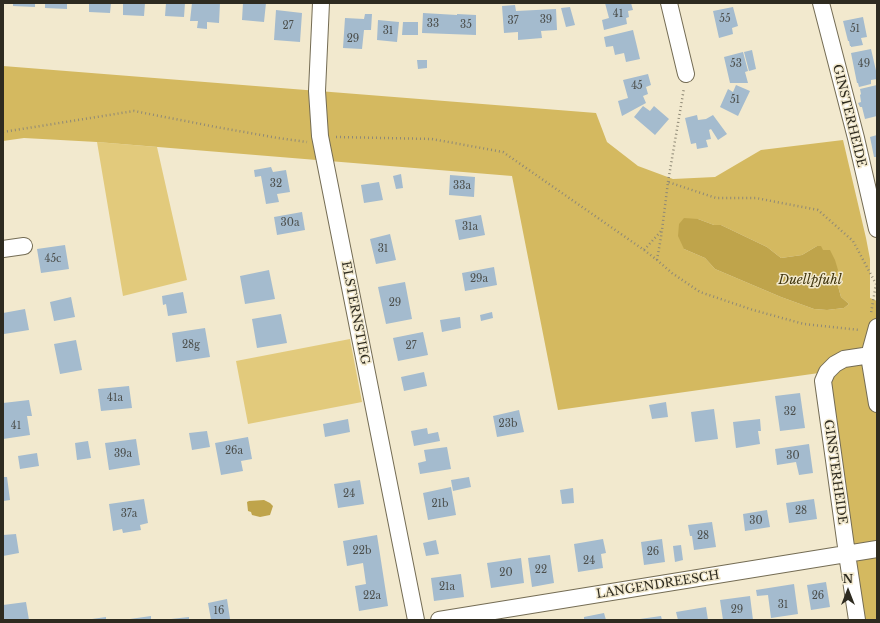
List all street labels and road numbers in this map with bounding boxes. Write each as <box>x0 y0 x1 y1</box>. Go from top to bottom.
street label: GINSTERHEIDE <box>829 63 869 169</box>
street label: ELSTERNSTIEG <box>338 260 372 366</box>
street label: GINSTERHEIDE <box>821 419 849 525</box>
street label: LANGENDREESCH <box>595 568 721 602</box>

